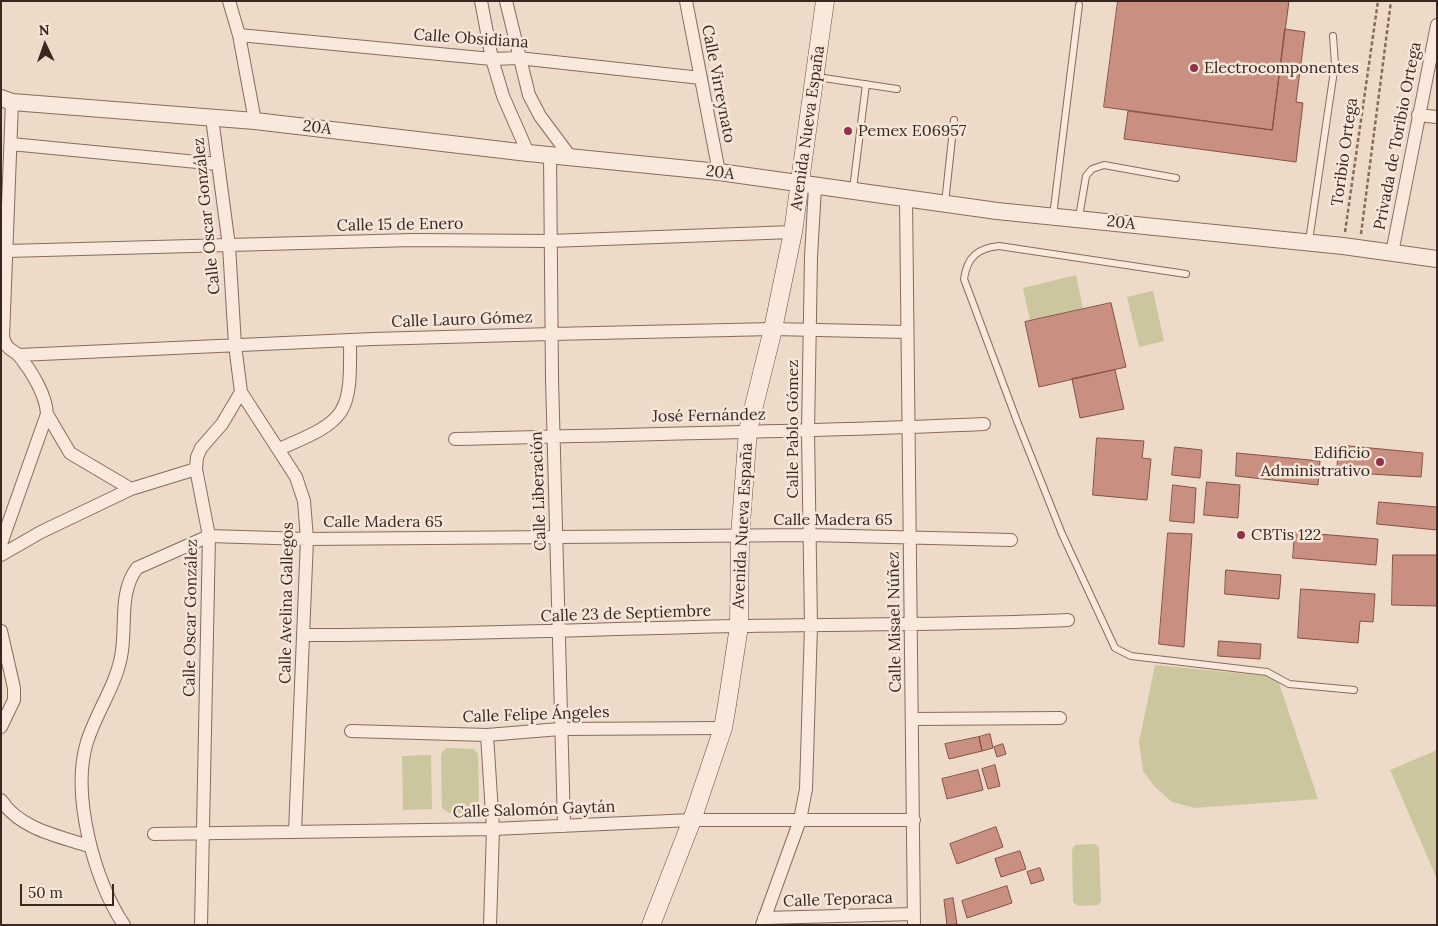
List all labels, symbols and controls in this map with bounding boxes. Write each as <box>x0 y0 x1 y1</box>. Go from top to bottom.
north arrow <box>20 20 70 70</box>
text: N <box>38 21 50 39</box>
street label: Calle Virreynato <box>697 23 739 145</box>
street label: Calle Obsidiana <box>413 25 529 53</box>
street label: Privada de Toribio Ortega <box>1370 40 1426 232</box>
street label: Avenida Nueva España <box>787 44 829 212</box>
place label: Electrocomponentes <box>1204 58 1359 78</box>
marker: Electrocomponentes <box>1188 62 1200 74</box>
street label: Toribio Ortega <box>1328 97 1362 207</box>
street label: 20A <box>302 117 332 139</box>
place label: Pemex E06957 <box>858 121 966 141</box>
marker: Pemex E06957 <box>842 125 854 137</box>
street label: Calle Oscar González <box>189 136 225 296</box>
street label: 20A <box>705 162 735 184</box>
street label: 20A <box>1106 212 1136 234</box>
street label: Calle 15 de Enero <box>336 214 464 236</box>
street label: Calle Lauro Gómez <box>391 308 533 332</box>
street label: Calle Pablo Gómez <box>783 360 803 498</box>
street label: José Fernández <box>652 405 766 427</box>
street label: Calle Liberación <box>527 431 551 551</box>
street label: Avenida Nueva España <box>729 442 757 610</box>
place label: Edificio Administrativo <box>1261 443 1370 481</box>
marker: Edificio Administrativo <box>1374 456 1386 468</box>
street label: Calle Madera 65 <box>773 510 893 530</box>
street label: Calle Madera 65 <box>323 512 443 532</box>
street label: Calle Avelina Gallegos <box>276 522 298 684</box>
place label: CBTis 122 <box>1251 525 1321 545</box>
marker: CBTis 122 <box>1235 529 1247 541</box>
street label: Calle Oscar González <box>180 539 202 697</box>
street label: Calle Misael Núñez <box>884 551 906 693</box>
street label: Calle 23 de Septiembre <box>540 601 712 627</box>
street label: Calle Felipe Ángeles <box>462 703 610 727</box>
street label: Calle Salomón Gaytán <box>452 798 616 822</box>
scale bar <box>22 874 116 906</box>
text: 50 m <box>28 883 63 902</box>
street label: Calle Teporaca <box>783 888 893 912</box>

